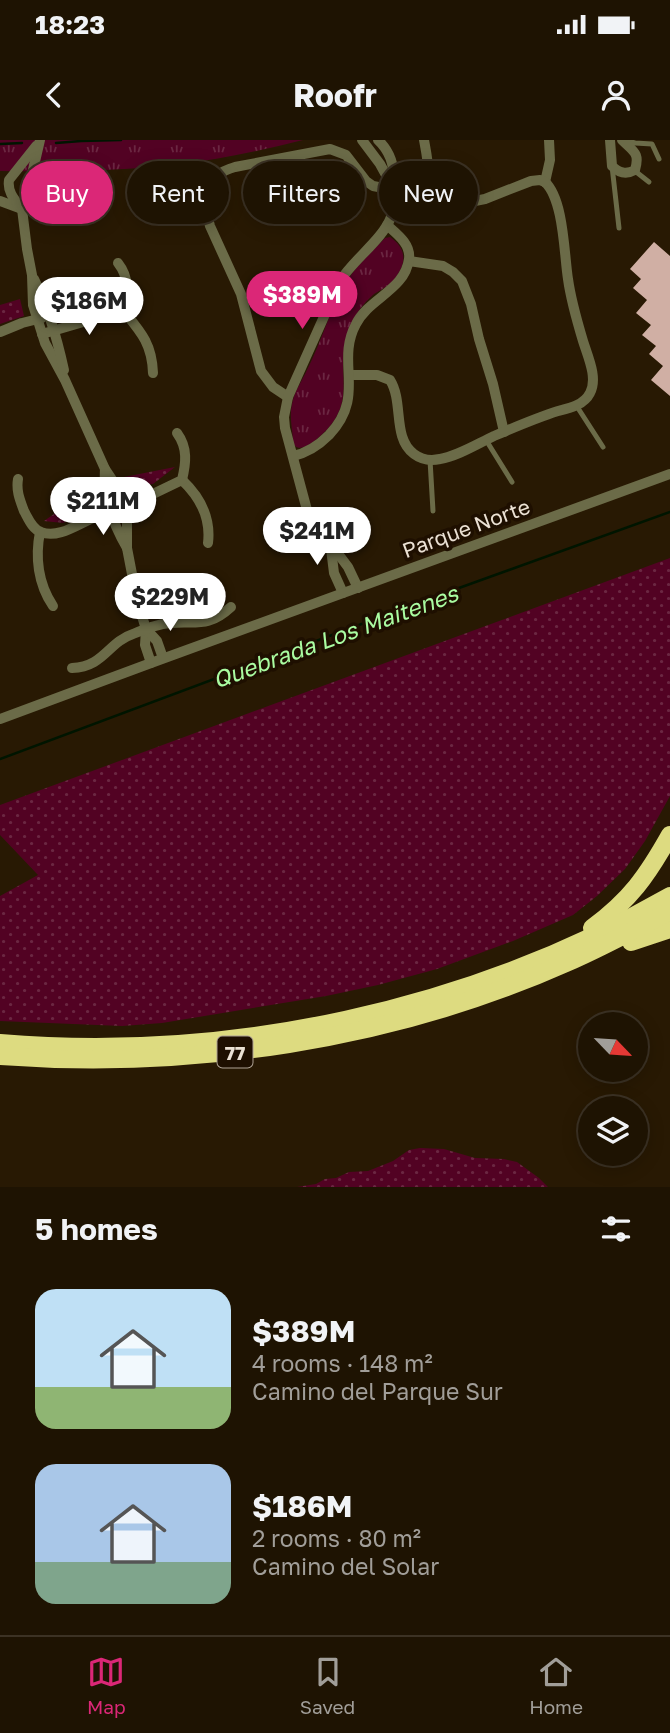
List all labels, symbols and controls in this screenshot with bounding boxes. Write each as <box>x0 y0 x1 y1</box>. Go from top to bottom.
text: 18:23 <box>35 9 105 40</box>
icon: back <box>35 76 73 114</box>
text: Roofr <box>293 76 377 114</box>
icon: person <box>597 76 635 114</box>
chip: Buy <box>21 161 113 224</box>
chip: Rent <box>127 161 229 224</box>
chip: Filters <box>243 161 365 224</box>
chip: New <box>379 161 478 224</box>
pin: $389M <box>253 272 351 331</box>
pin: $186M <box>40 278 138 337</box>
text: $389M <box>262 280 342 308</box>
text: $186M <box>50 286 128 314</box>
pin: $211M <box>54 478 152 537</box>
text: $211M <box>66 486 140 514</box>
street label: Parque Norte <box>398 493 534 563</box>
pin: $241M <box>268 508 366 567</box>
text: $241M <box>279 516 355 544</box>
pin: $229M <box>121 574 219 633</box>
water label: Quebrada Los Maitenes <box>209 578 462 693</box>
text: $229M <box>131 582 209 610</box>
north arrow <box>578 1012 648 1082</box>
map controls <box>578 1012 648 1166</box>
road number: 77 <box>218 1036 252 1068</box>
button: layers <box>578 1096 648 1166</box>
icon: filters <box>597 1210 635 1248</box>
text: 5 homes <box>35 1211 158 1247</box>
text: $389M <box>252 1313 355 1349</box>
icon: home <box>91 1317 175 1401</box>
text: 4 rooms · 148 m² <box>252 1349 433 1377</box>
text: Camino del Parque Sur <box>252 1377 503 1405</box>
text: $186M <box>252 1488 353 1524</box>
icon: home <box>91 1492 175 1576</box>
text: 2 rooms · 80 m² <box>252 1524 421 1552</box>
text: Camino del Solar <box>252 1552 439 1580</box>
tab: Map <box>87 1653 126 1718</box>
tab: Saved <box>300 1653 355 1718</box>
tab: Home <box>529 1653 583 1718</box>

